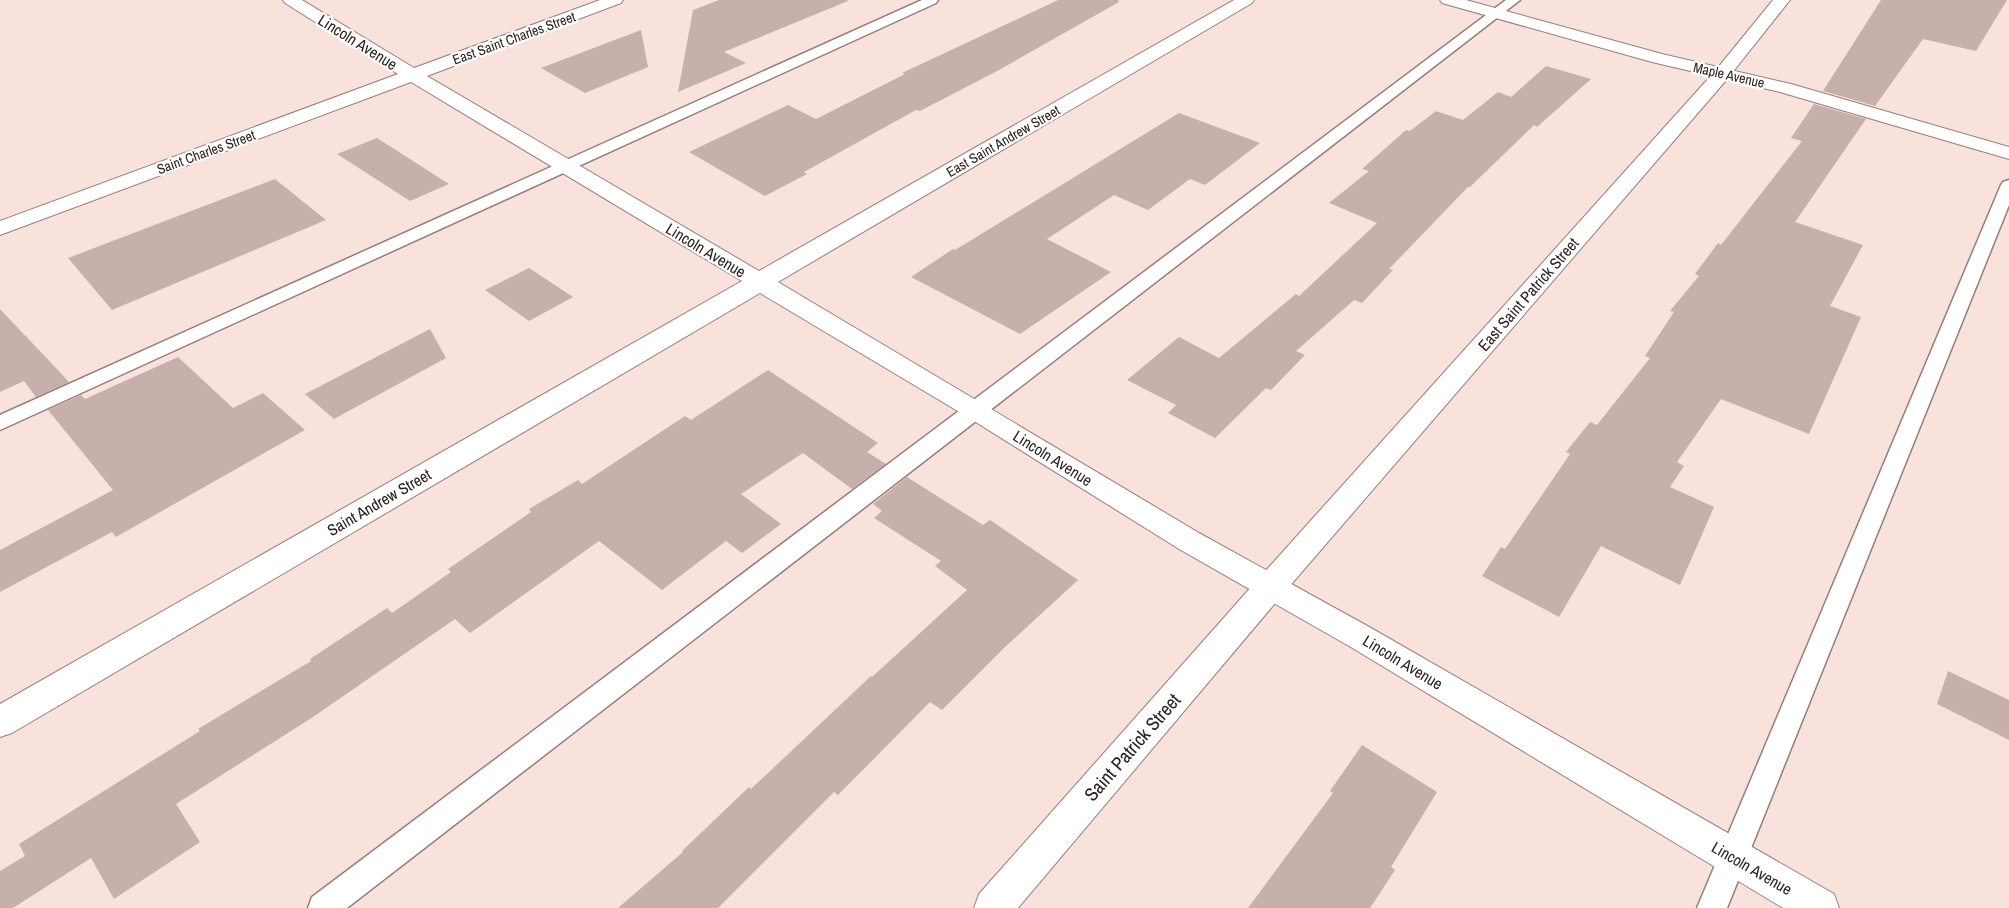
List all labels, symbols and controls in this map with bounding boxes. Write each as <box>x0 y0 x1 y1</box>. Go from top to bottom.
street label: East Saint Charles Street <box>450 7 578 69</box>
street label: Lincoln Avenue <box>314 9 402 75</box>
street label: Maple Avenue <box>1692 58 1766 92</box>
street label: East Saint Andrew Street <box>943 101 1063 181</box>
street label: Saint Charles Street <box>154 126 258 178</box>
street label: Lincoln Avenue <box>662 218 750 282</box>
street label: East Saint Patrick Street <box>1473 232 1584 355</box>
street label: Lincoln Avenue <box>1009 425 1097 491</box>
street label: Saint Andrew Street <box>323 463 435 541</box>
street label: Lincoln Avenue <box>1359 630 1447 694</box>
street label: Saint Patrick Street <box>1078 687 1187 807</box>
street label: Lincoln Avenue <box>1708 836 1796 900</box>

